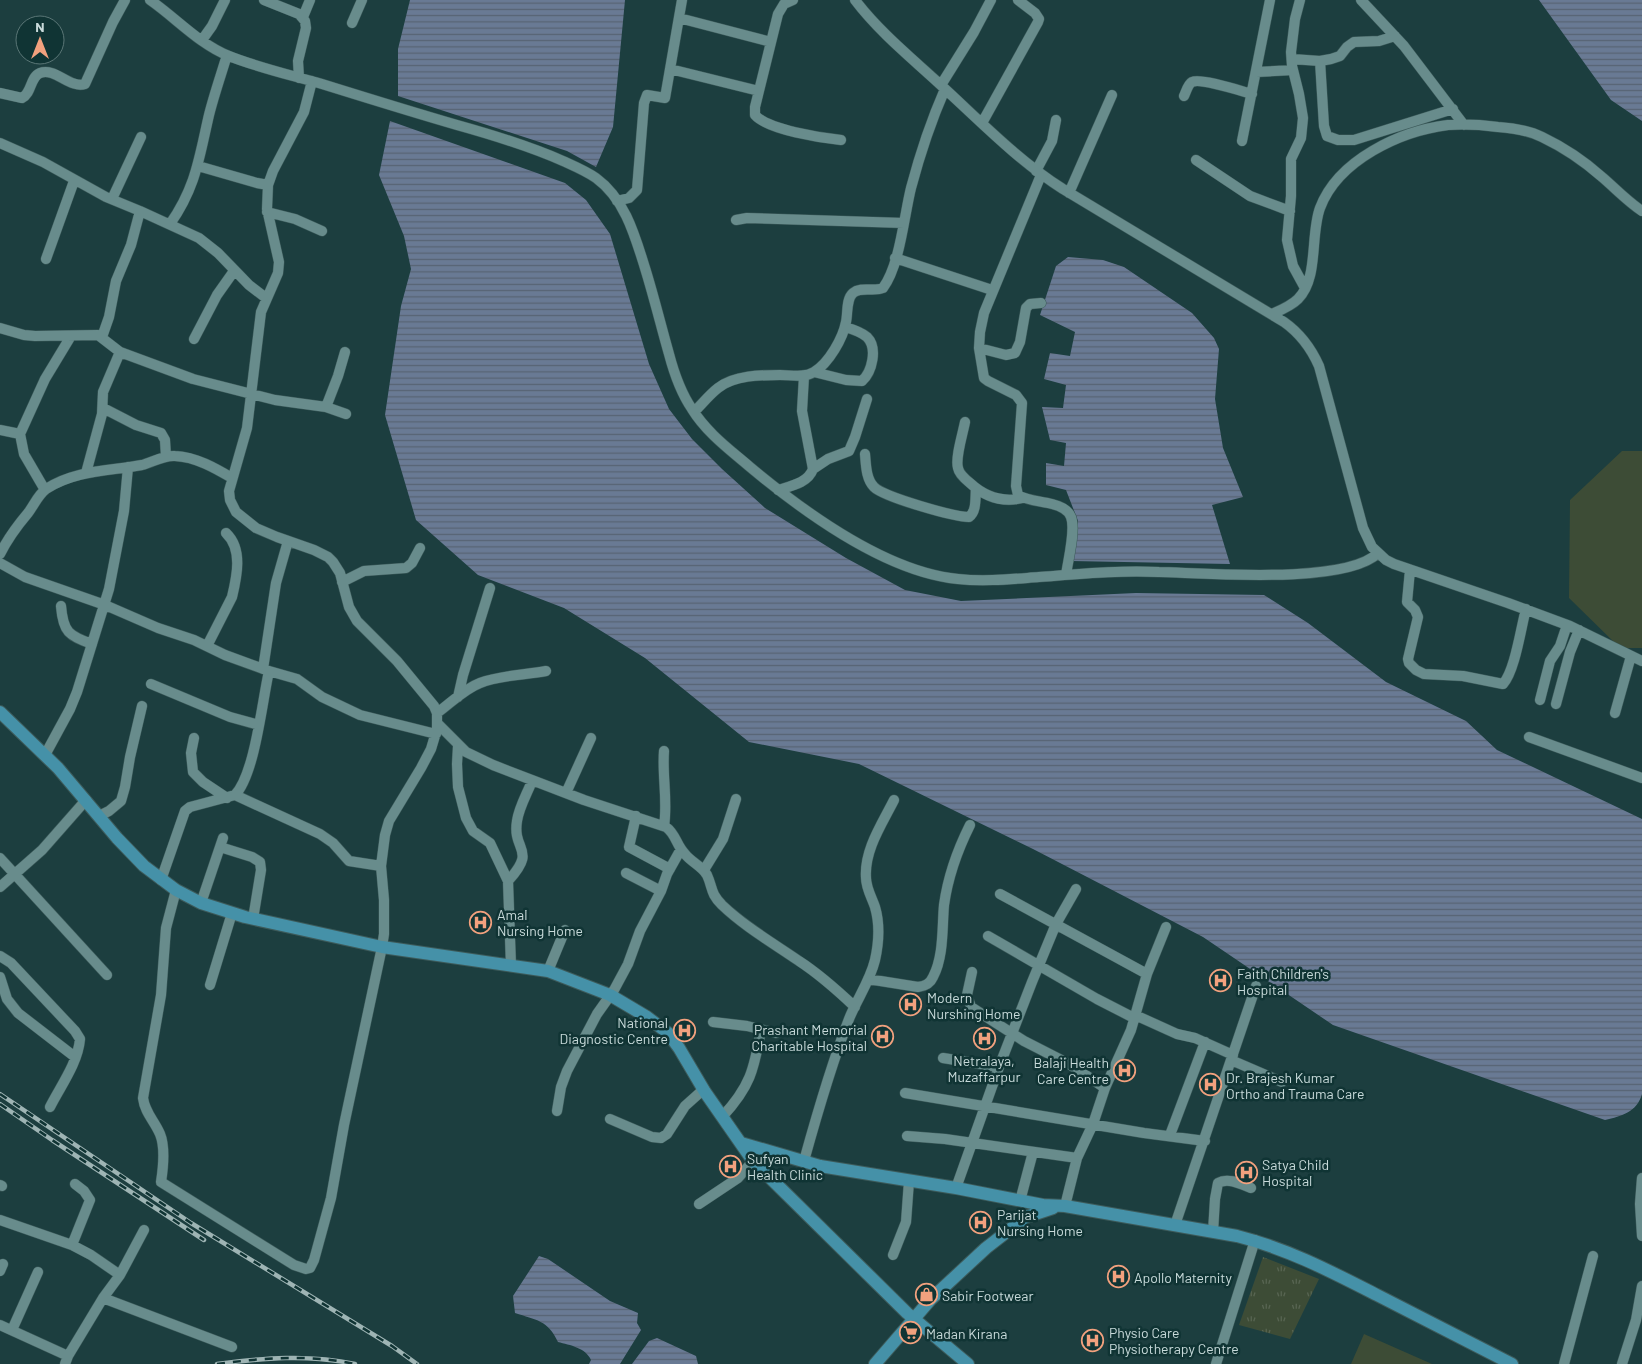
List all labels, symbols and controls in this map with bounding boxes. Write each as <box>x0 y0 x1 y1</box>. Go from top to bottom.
north arrow <box>15 15 65 65</box>
text: N <box>35 18 45 35</box>
place label: Amal Nursing Home <box>497 906 583 939</box>
hospital icon: Amal Nursing Home <box>469 910 493 934</box>
place label: Faith Children's Hospital <box>1237 965 1329 998</box>
hospital icon: Faith Children's Hospital <box>1209 969 1233 993</box>
place label: Modern Nurshing Home <box>927 989 1020 1022</box>
hospital icon: Modern Nurshing Home <box>899 993 923 1017</box>
place label: National Diagnostic Centre <box>560 1014 668 1047</box>
hospital icon: National Diagnostic Centre <box>672 1018 696 1042</box>
place label: Prashant Memorial Charitable Hospital <box>751 1021 867 1054</box>
hospital icon: Prashant Memorial Charitable Hospital <box>871 1025 895 1049</box>
hospital icon: Netralaya, Muzaffarpur <box>972 1026 996 1050</box>
place label: Netralaya, Muzaffarpur <box>947 1052 1021 1085</box>
place label: Balaji Health Care Centre <box>1033 1054 1109 1087</box>
hospital icon: Balaji Health Care Centre <box>1113 1058 1137 1082</box>
place label: Dr. Brajesh Kumar Ortho and Trauma Care <box>1226 1069 1365 1102</box>
hospital icon: Dr. Brajesh Kumar Ortho and Trauma Care <box>1198 1073 1222 1097</box>
place label: Sufyan Health Clinic <box>747 1150 823 1183</box>
hospital icon: Sufyan Health Clinic <box>719 1154 743 1178</box>
place label: Satya Child Hospital <box>1262 1156 1329 1189</box>
hospital icon: Satya Child Hospital <box>1234 1160 1258 1184</box>
place label: Parijat Nursing Home <box>997 1206 1083 1239</box>
hospital icon: Parijat Nursing Home <box>969 1210 993 1234</box>
hospital icon: Apollo Maternity <box>1106 1265 1130 1289</box>
place label: Apollo Maternity <box>1134 1269 1232 1286</box>
shop icon: Sabir Footwear <box>914 1283 938 1307</box>
place label: Sabir Footwear <box>942 1287 1034 1304</box>
supermarket icon: Madan Kirana <box>898 1321 922 1345</box>
place label: Physio Care Physiotherapy Centre <box>1109 1324 1239 1357</box>
place label: Madan Kirana <box>926 1325 1007 1342</box>
hospital icon: Physio Care Physiotherapy Centre <box>1081 1328 1105 1352</box>

